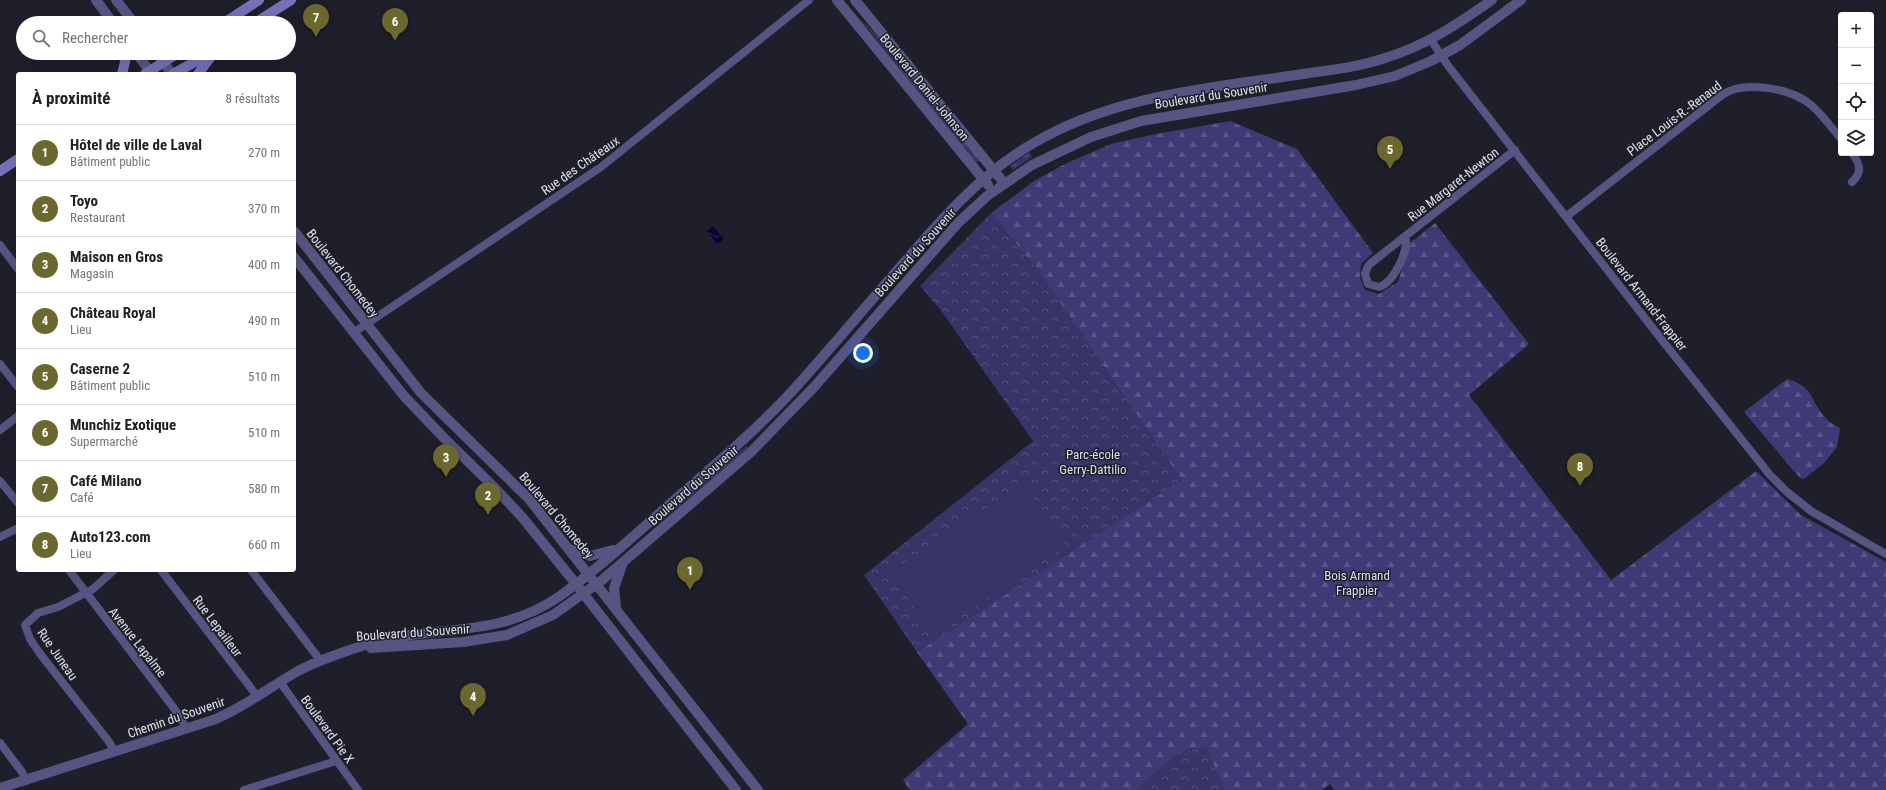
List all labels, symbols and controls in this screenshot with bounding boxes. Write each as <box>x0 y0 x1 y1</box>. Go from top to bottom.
pin: 7 <box>303 4 329 37</box>
pin: 6 <box>382 8 408 41</box>
map controls <box>1838 12 1874 156</box>
button: + <box>1838 12 1874 48</box>
search box <box>16 16 296 60</box>
icon: search <box>30 27 52 49</box>
text: Rechercher <box>62 29 128 47</box>
street label: Boulevard Daniel-Johnson <box>877 31 972 144</box>
button: − <box>1838 48 1874 84</box>
street label: Place Louis-R.-Renaud <box>1624 78 1725 159</box>
street label: Boulevard du Souvenir <box>1154 79 1269 112</box>
button: locate <box>1838 84 1874 120</box>
text: À proximité <box>32 88 110 108</box>
text: 8 résultats <box>226 91 280 106</box>
button: layers <box>1838 120 1874 156</box>
street label: Rue des Châteaux <box>538 133 622 198</box>
text: Hôtel de ville de Laval <box>70 136 202 154</box>
pin: 5 <box>1377 136 1403 169</box>
street label: Rue Margaret-Newton <box>1405 144 1502 224</box>
text: 1 <box>42 145 48 160</box>
text: 270 m <box>248 145 280 160</box>
text: Bâtiment public <box>70 154 150 169</box>
text: Toyo <box>70 192 98 210</box>
text: 2 <box>42 201 48 216</box>
text: 370 m <box>248 201 280 216</box>
street label: Boulevard du Souvenir <box>872 205 959 300</box>
text: Restaurant <box>70 210 125 225</box>
street label: Boulevard Chomedey <box>304 226 382 321</box>
street label: Boulevard Armand-Frappier <box>1593 235 1690 354</box>
text: Maison en Gros <box>70 248 163 266</box>
text: 3 <box>42 257 48 272</box>
text: 400 m <box>248 257 280 272</box>
text: Magasin <box>70 266 114 281</box>
text: Château Royal <box>70 304 156 322</box>
text: 4 <box>42 313 48 328</box>
text: 490 m <box>248 313 280 328</box>
text: Lieu <box>70 322 92 337</box>
your location <box>853 343 873 363</box>
text: Caserne 2 <box>70 360 130 378</box>
text: 5 <box>42 369 48 384</box>
text: 510 m <box>248 369 280 384</box>
text: Bâtiment public <box>70 378 150 393</box>
text: Munchiz Exotique <box>70 416 176 434</box>
text: 6 <box>42 425 48 440</box>
text: 510 m <box>248 425 280 440</box>
text: Supermarché <box>70 434 138 449</box>
street label: Boulevard du Souvenir <box>645 442 741 528</box>
pin: 3 <box>433 444 459 477</box>
park label: Parc-école Gerry-Dattilio <box>1059 447 1127 477</box>
pin: 8 <box>1567 453 1593 486</box>
street label: Boulevard Chomedey <box>516 469 597 562</box>
text: Café Milano <box>70 472 142 490</box>
text: 7 <box>42 481 48 496</box>
text: 580 m <box>248 481 280 496</box>
pin: 2 <box>475 482 501 515</box>
text: Café <box>70 490 94 505</box>
text: Auto123.com <box>70 528 151 546</box>
text: 8 <box>42 537 48 552</box>
text: 660 m <box>248 537 280 552</box>
text: Lieu <box>70 546 92 561</box>
pin: 1 <box>677 557 703 590</box>
park label: Bois Armand Frappier <box>1324 568 1390 598</box>
street label: Rue Lepailleur <box>190 593 245 660</box>
street label: Avenue Lapalme <box>106 604 169 680</box>
street label: Boulevard du Souvenir <box>356 621 470 644</box>
street label: Rue Juneau <box>34 626 81 683</box>
pin: 4 <box>460 683 486 716</box>
street label: Boulevard Pie X <box>298 692 357 766</box>
street label: Chemin du Souvenir <box>126 694 227 741</box>

